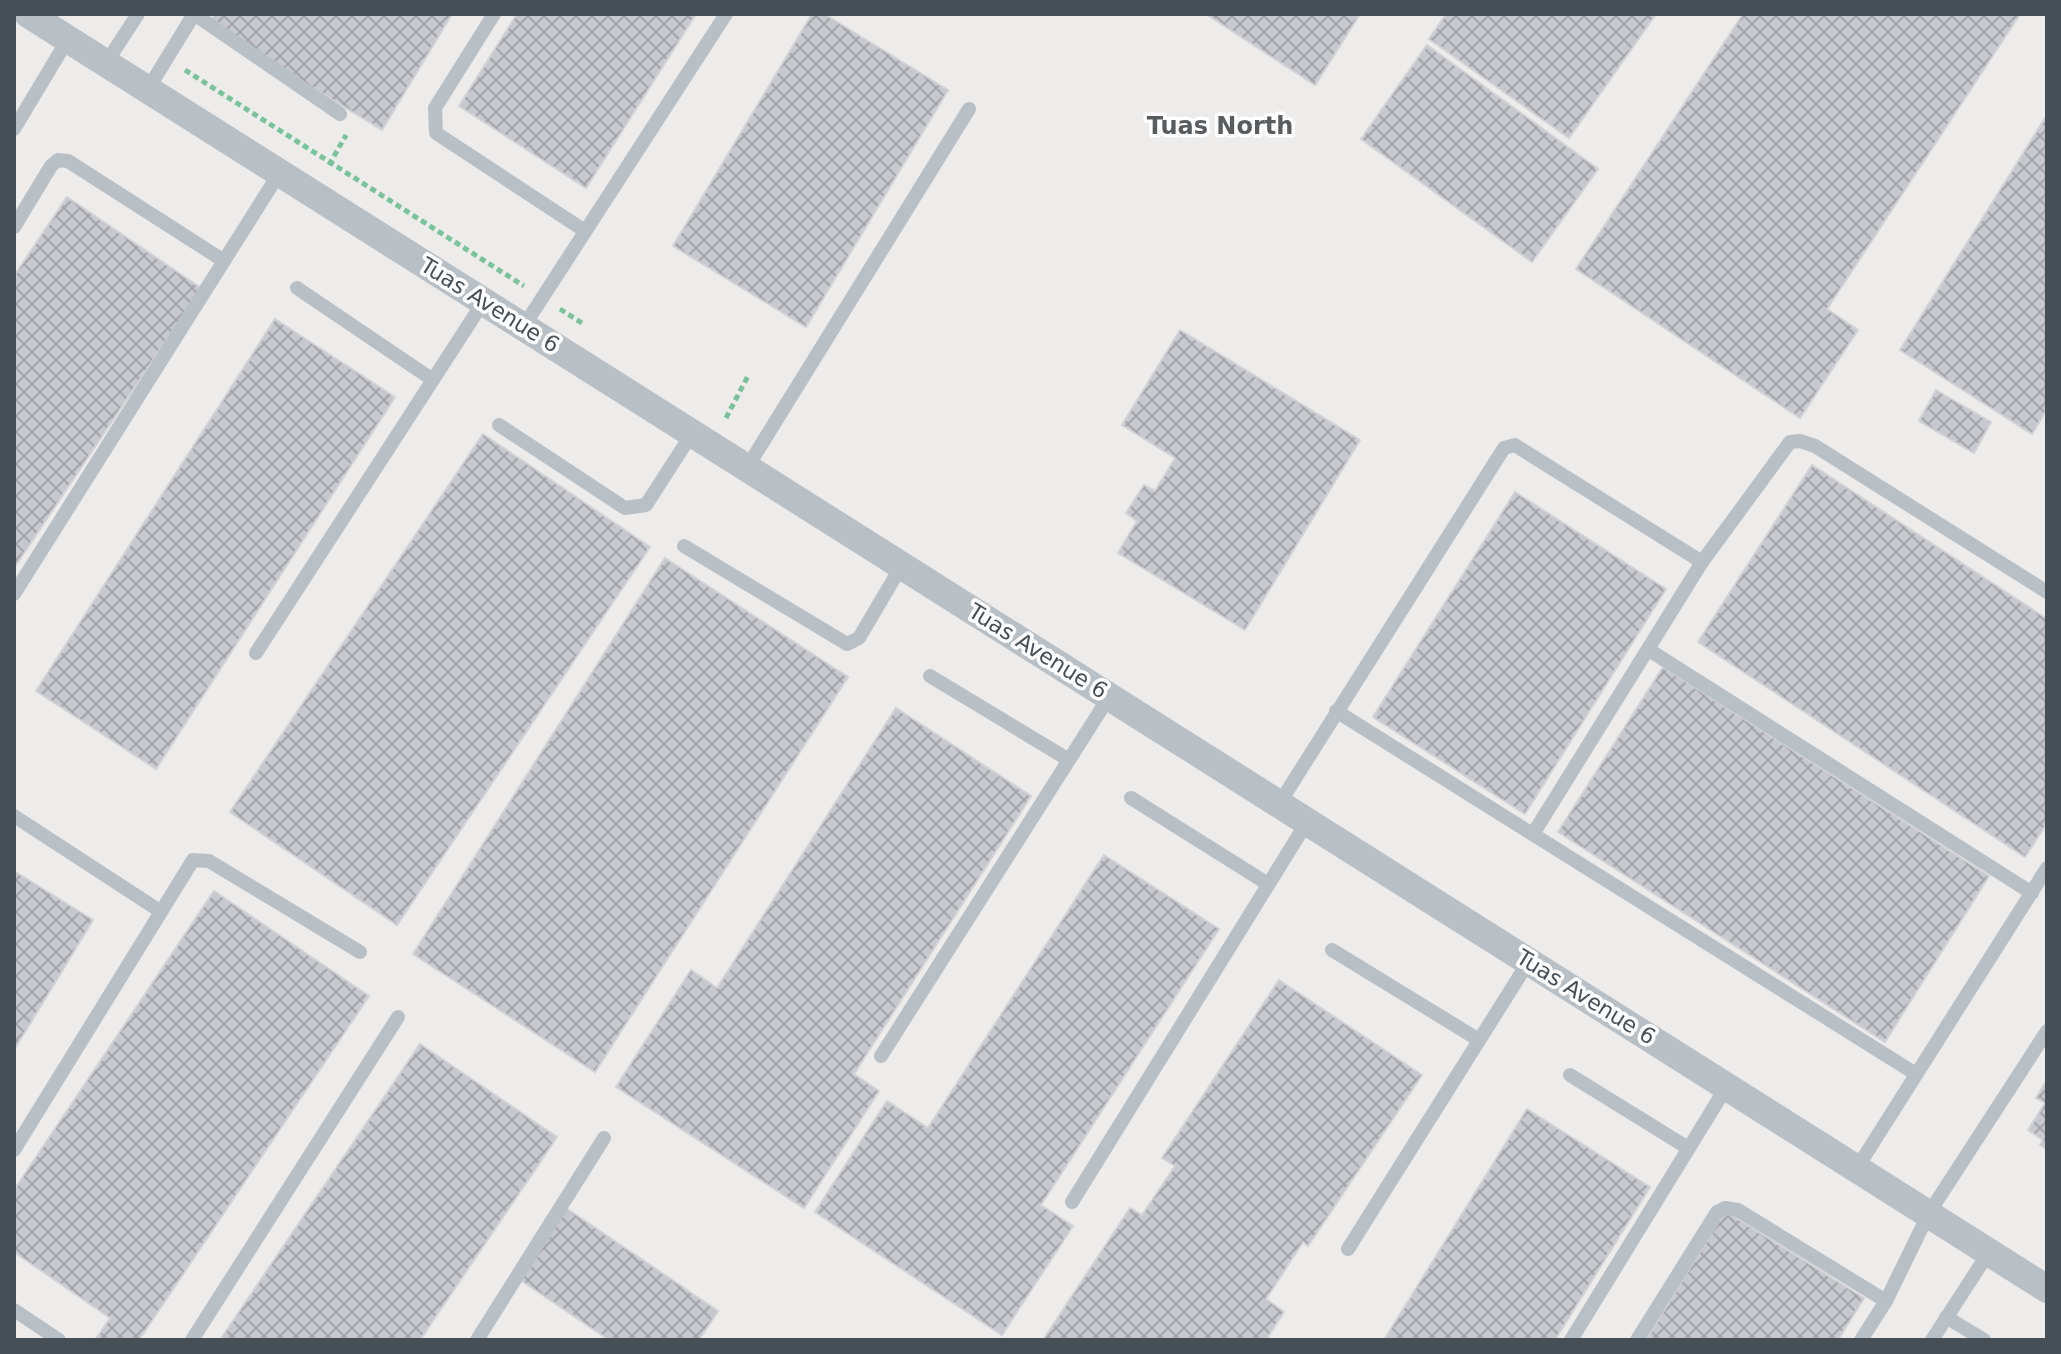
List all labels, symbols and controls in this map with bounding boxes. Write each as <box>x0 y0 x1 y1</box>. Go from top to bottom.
district label: Tuas North <box>1147 112 1293 140</box>
street label: Tuas Avenue 6 <box>415 252 564 358</box>
street label: Tuas Avenue 6 <box>963 598 1112 704</box>
street label: Tuas Avenue 6 <box>1511 944 1660 1050</box>

